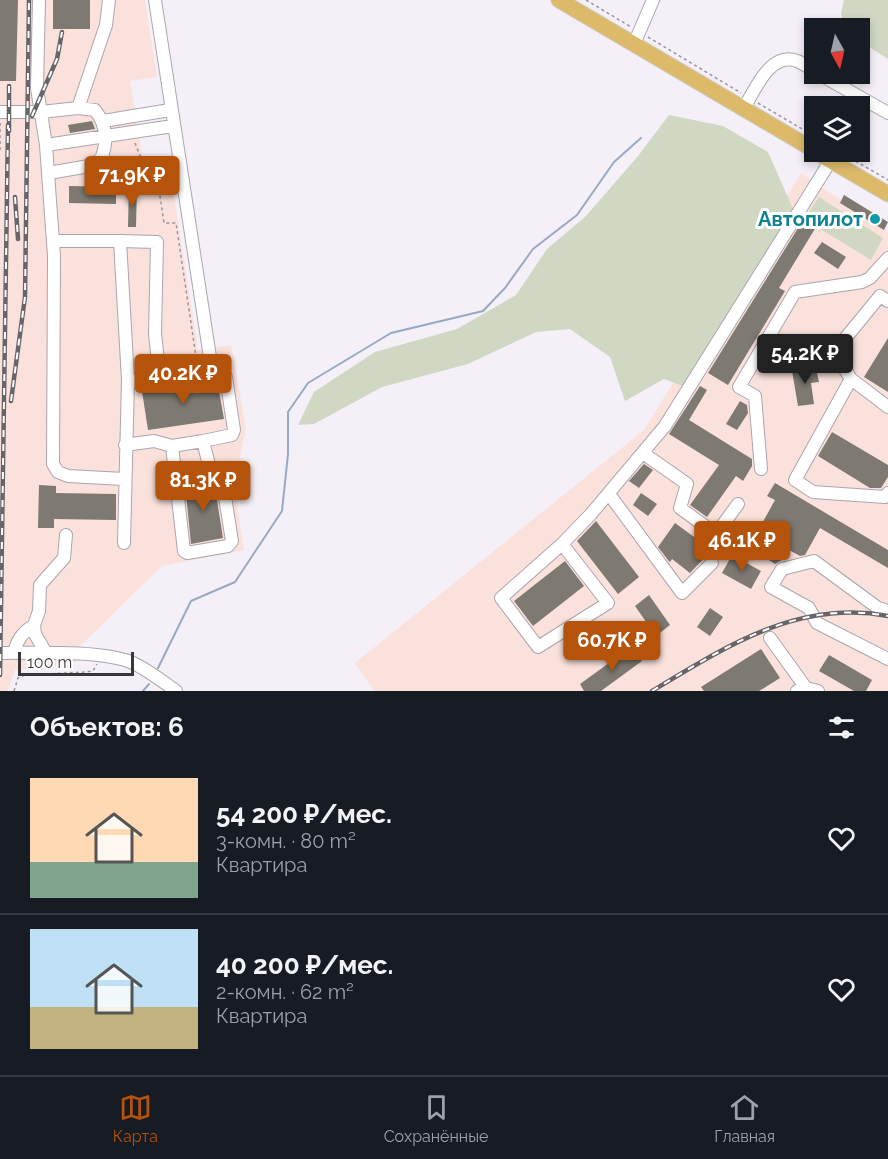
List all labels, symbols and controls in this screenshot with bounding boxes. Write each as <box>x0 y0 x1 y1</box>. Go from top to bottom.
north arrow <box>804 18 870 84</box>
map controls <box>804 18 870 162</box>
button: layers <box>804 96 870 162</box>
pin: 71.9K ₽ <box>77 156 187 207</box>
text: 71.9K ₽ <box>99 163 165 187</box>
place label: Автопилот <box>758 207 863 231</box>
marker: Автопилот <box>868 212 882 226</box>
pin: 54.2K ₽ <box>750 334 860 385</box>
text: 54.2K ₽ <box>771 341 839 365</box>
pin: 40.2K ₽ <box>128 354 238 405</box>
text: 40.2K ₽ <box>148 361 218 385</box>
pin: 81.3K ₽ <box>148 461 258 512</box>
text: 81.3K ₽ <box>169 468 237 492</box>
pin: 46.1K ₽ <box>687 521 797 572</box>
text: 46.1K ₽ <box>708 528 776 552</box>
pin: 60.7K ₽ <box>557 621 667 672</box>
text: 60.7K ₽ <box>577 628 647 652</box>
scale bar <box>18 649 134 676</box>
text: 100 m <box>27 653 72 672</box>
icon: filters <box>825 711 858 744</box>
text: Объектов: 6 <box>30 712 184 742</box>
text: 54 200 ₽/мес. <box>216 799 392 829</box>
icon: home <box>78 802 150 874</box>
icon: heart <box>825 822 858 855</box>
text: 3-комн. · 80 m² <box>216 829 356 853</box>
text: Квартира <box>216 853 307 877</box>
text: 40 200 ₽/мес. <box>216 950 393 980</box>
icon: home <box>78 953 150 1025</box>
icon: heart <box>825 973 858 1006</box>
text: 2-комн. · 62 m² <box>216 980 354 1004</box>
text: Квартира <box>216 1004 307 1028</box>
tab: Карта <box>113 1091 158 1146</box>
tab: Сохранённые <box>384 1091 488 1146</box>
tab: Главная <box>714 1091 775 1146</box>

